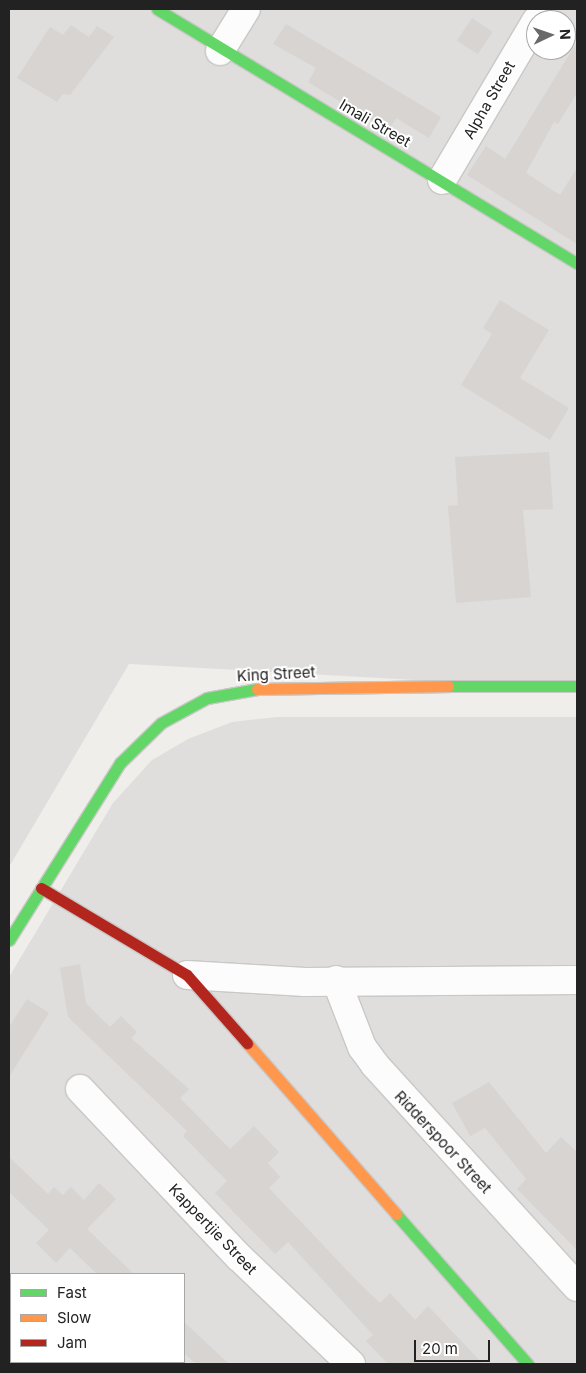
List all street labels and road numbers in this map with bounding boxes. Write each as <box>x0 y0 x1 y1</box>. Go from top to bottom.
street label: Alpha Street <box>459 58 519 142</box>
street label: Imali Street <box>336 95 414 151</box>
street label: King Street <box>236 663 316 685</box>
street label: Ridderspoor Street <box>391 1087 495 1197</box>
street label: Kappertjie Street <box>165 1180 261 1278</box>

